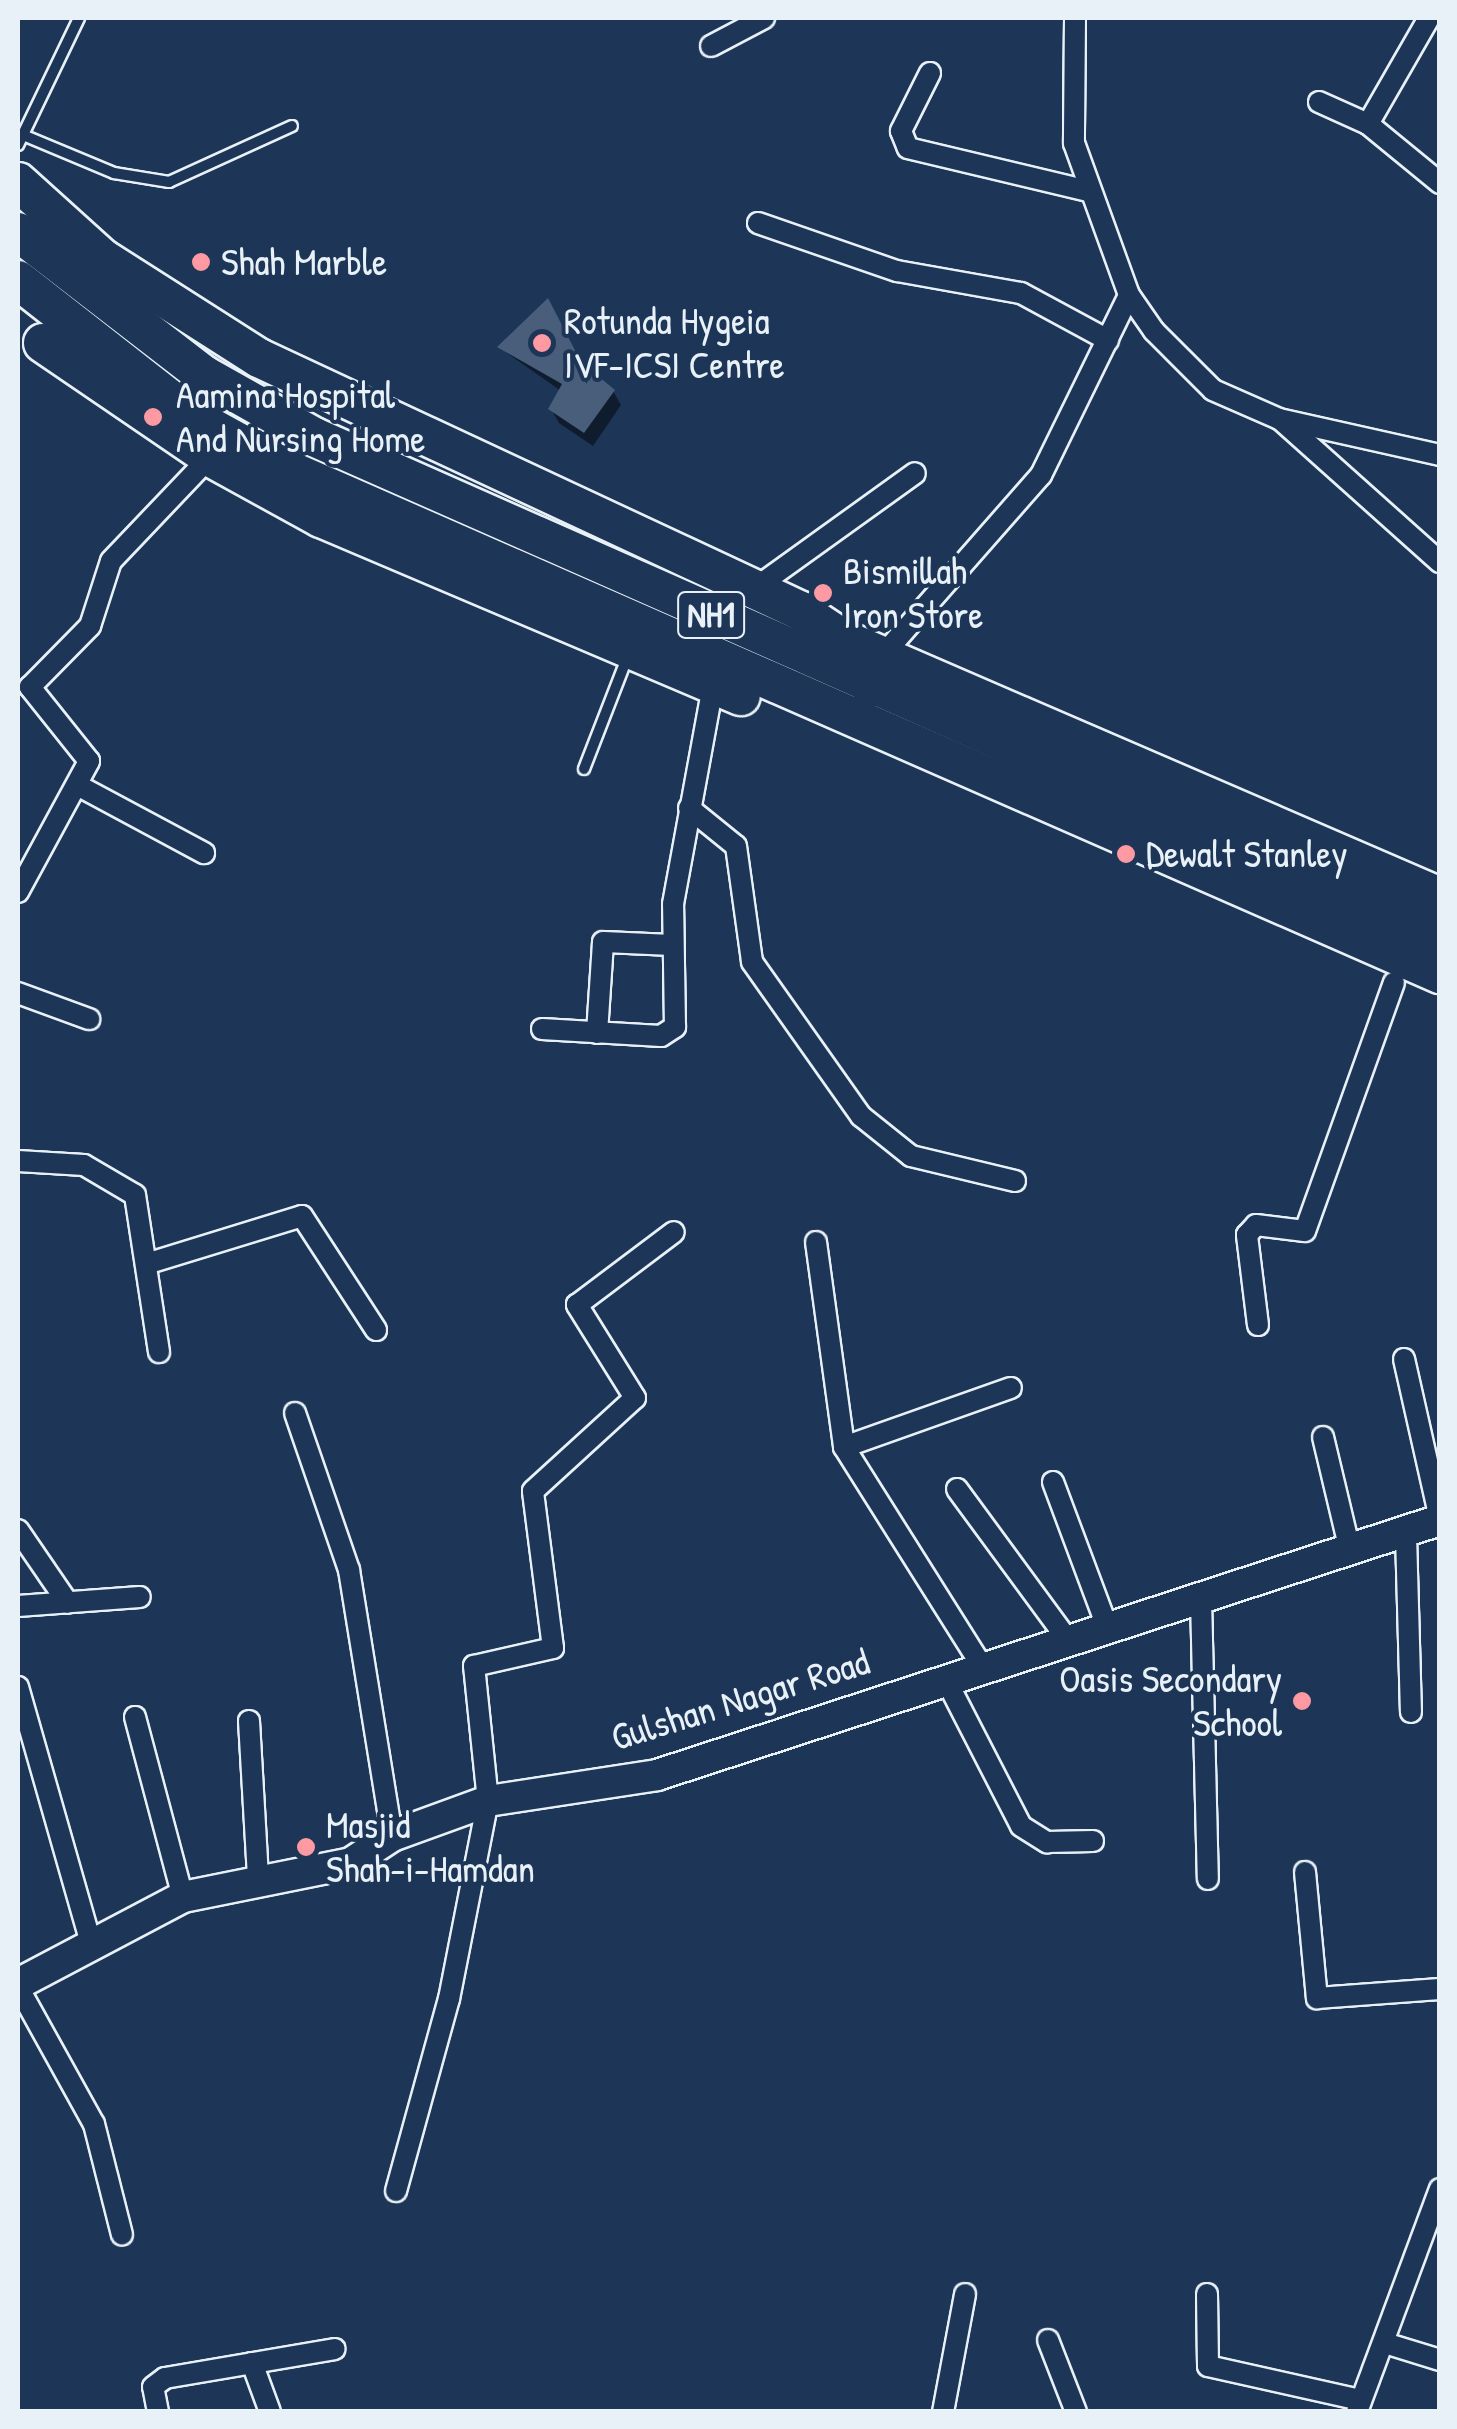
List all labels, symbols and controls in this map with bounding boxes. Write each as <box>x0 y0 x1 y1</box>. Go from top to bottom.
place label: Shah Marble <box>221 239 387 285</box>
marker: Shah Marble <box>190 251 212 273</box>
place label: Rotunda Hygeia IVF-ICSI Centre <box>564 298 785 388</box>
marker: Rotunda Hygeia IVF-ICSI Centre <box>529 330 555 356</box>
place label: Aamina Hospital And Nursing Home <box>176 372 425 462</box>
marker: Aamina Hospital And Nursing Home <box>140 404 166 430</box>
place label: Bismillah Iron Store <box>843 548 983 638</box>
marker: Bismillah Iron Store <box>812 582 834 604</box>
road number: NH1 <box>676 585 746 645</box>
place label: Dewalt Stanley <box>1146 831 1347 877</box>
marker: Dewalt Stanley <box>1115 843 1137 865</box>
street label: Gulshan Nagar Road <box>605 1638 875 1760</box>
place label: Oasis Secondary School <box>1059 1656 1282 1746</box>
marker: Oasis Secondary School <box>1291 1690 1313 1712</box>
place label: Masjid Shah-i-Hamdan <box>326 1802 535 1892</box>
marker: Masjid Shah-i-Hamdan <box>295 1836 317 1858</box>

